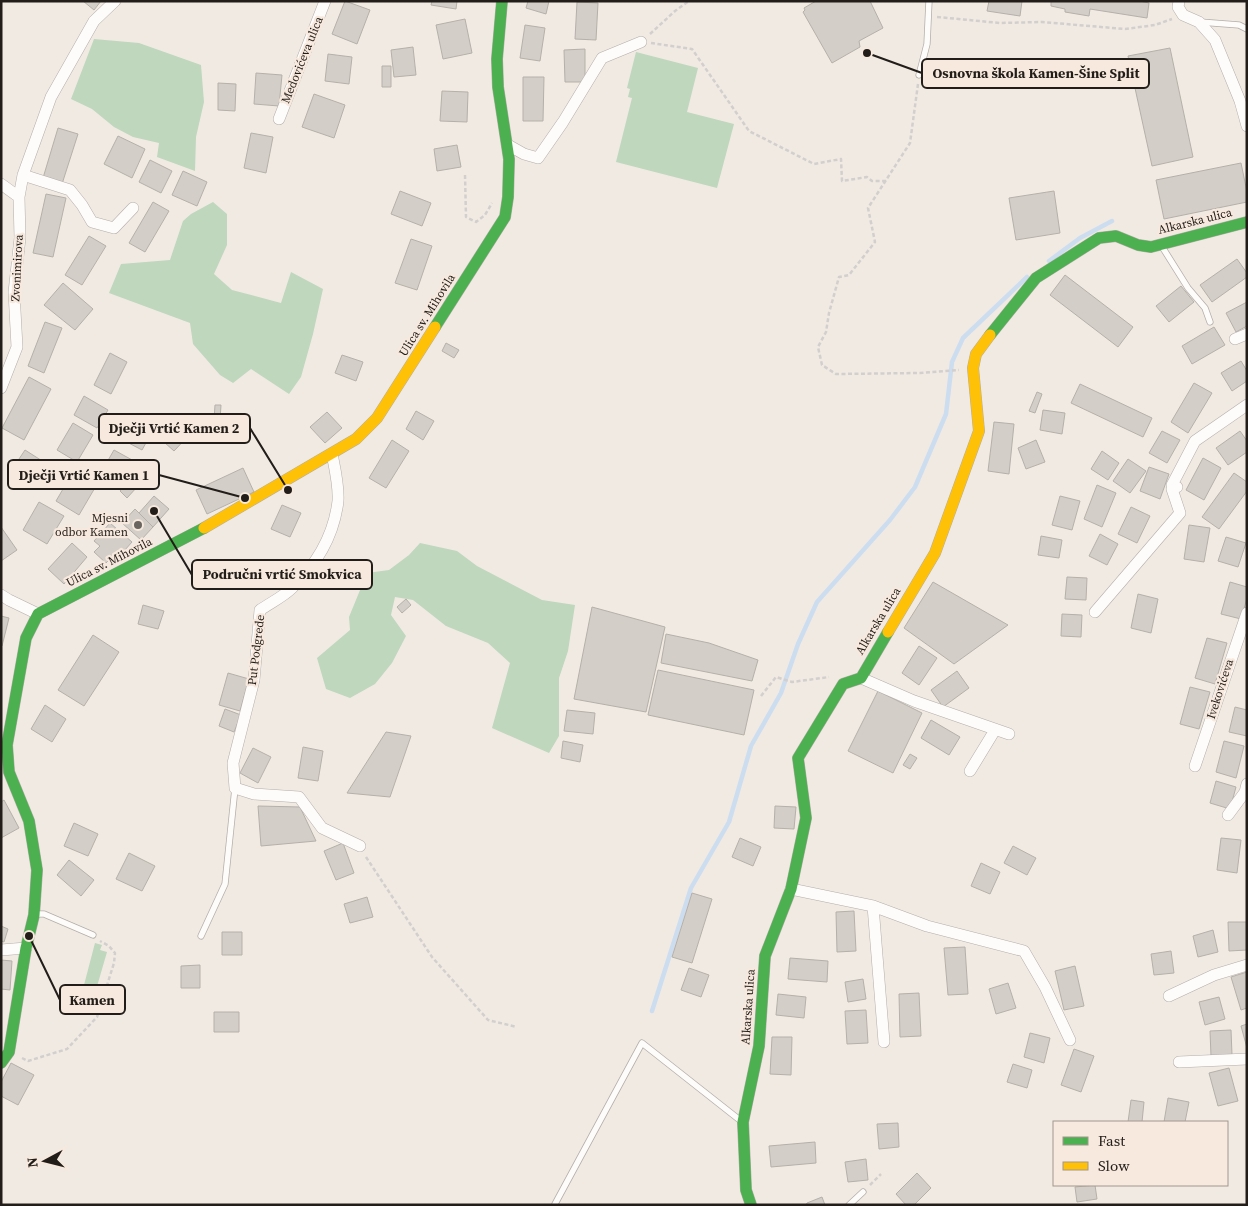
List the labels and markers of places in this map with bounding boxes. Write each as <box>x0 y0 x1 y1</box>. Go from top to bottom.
callout: Osnovna škola Kamen-Šine Split <box>922 59 1149 88</box>
callout: Dječji Vrtić Kamen 2 <box>99 414 250 443</box>
callout: Dječji Vrtić Kamen 1 <box>8 460 159 489</box>
place label: Mjesni odbor Kamen <box>55 510 128 540</box>
marker: Mjesni odbor Kamen <box>132 519 144 531</box>
callout: Područni vrtić Smokvica <box>192 560 372 589</box>
callout: Kamen <box>60 985 125 1014</box>

